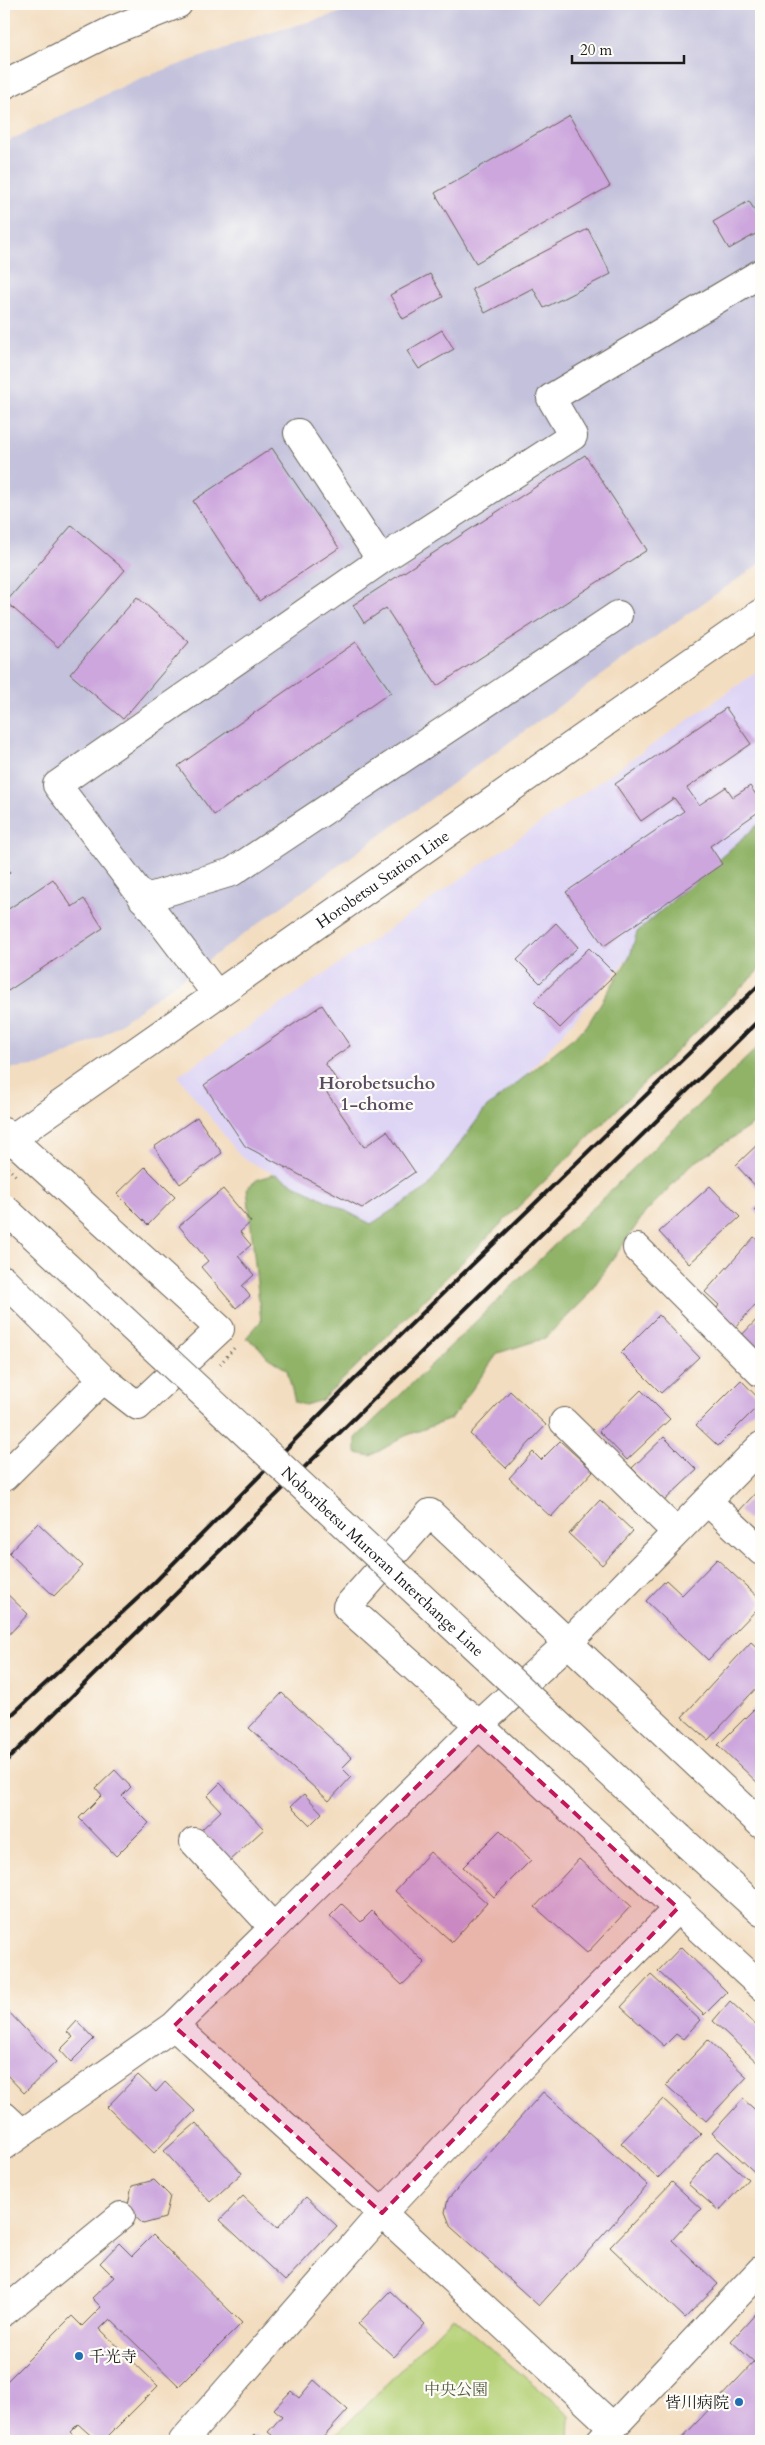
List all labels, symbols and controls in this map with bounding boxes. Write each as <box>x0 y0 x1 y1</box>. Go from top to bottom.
scale bar <box>572 32 685 64</box>
text: 20 m <box>580 40 612 60</box>
street label: Horobetsu Station Line <box>312 825 454 934</box>
district label: Horobetsucho 1-chome <box>319 1071 435 1117</box>
street label: Noboribetsu Muroran Interchange Line <box>276 1462 488 1662</box>
place label: 千光寺 <box>89 2346 137 2368</box>
marker: 千光寺 <box>73 2350 85 2362</box>
park label: 中央公園 <box>424 2379 488 2401</box>
place label: 皆川病院 <box>665 2392 729 2414</box>
marker: 皆川病院 <box>733 2396 745 2408</box>

